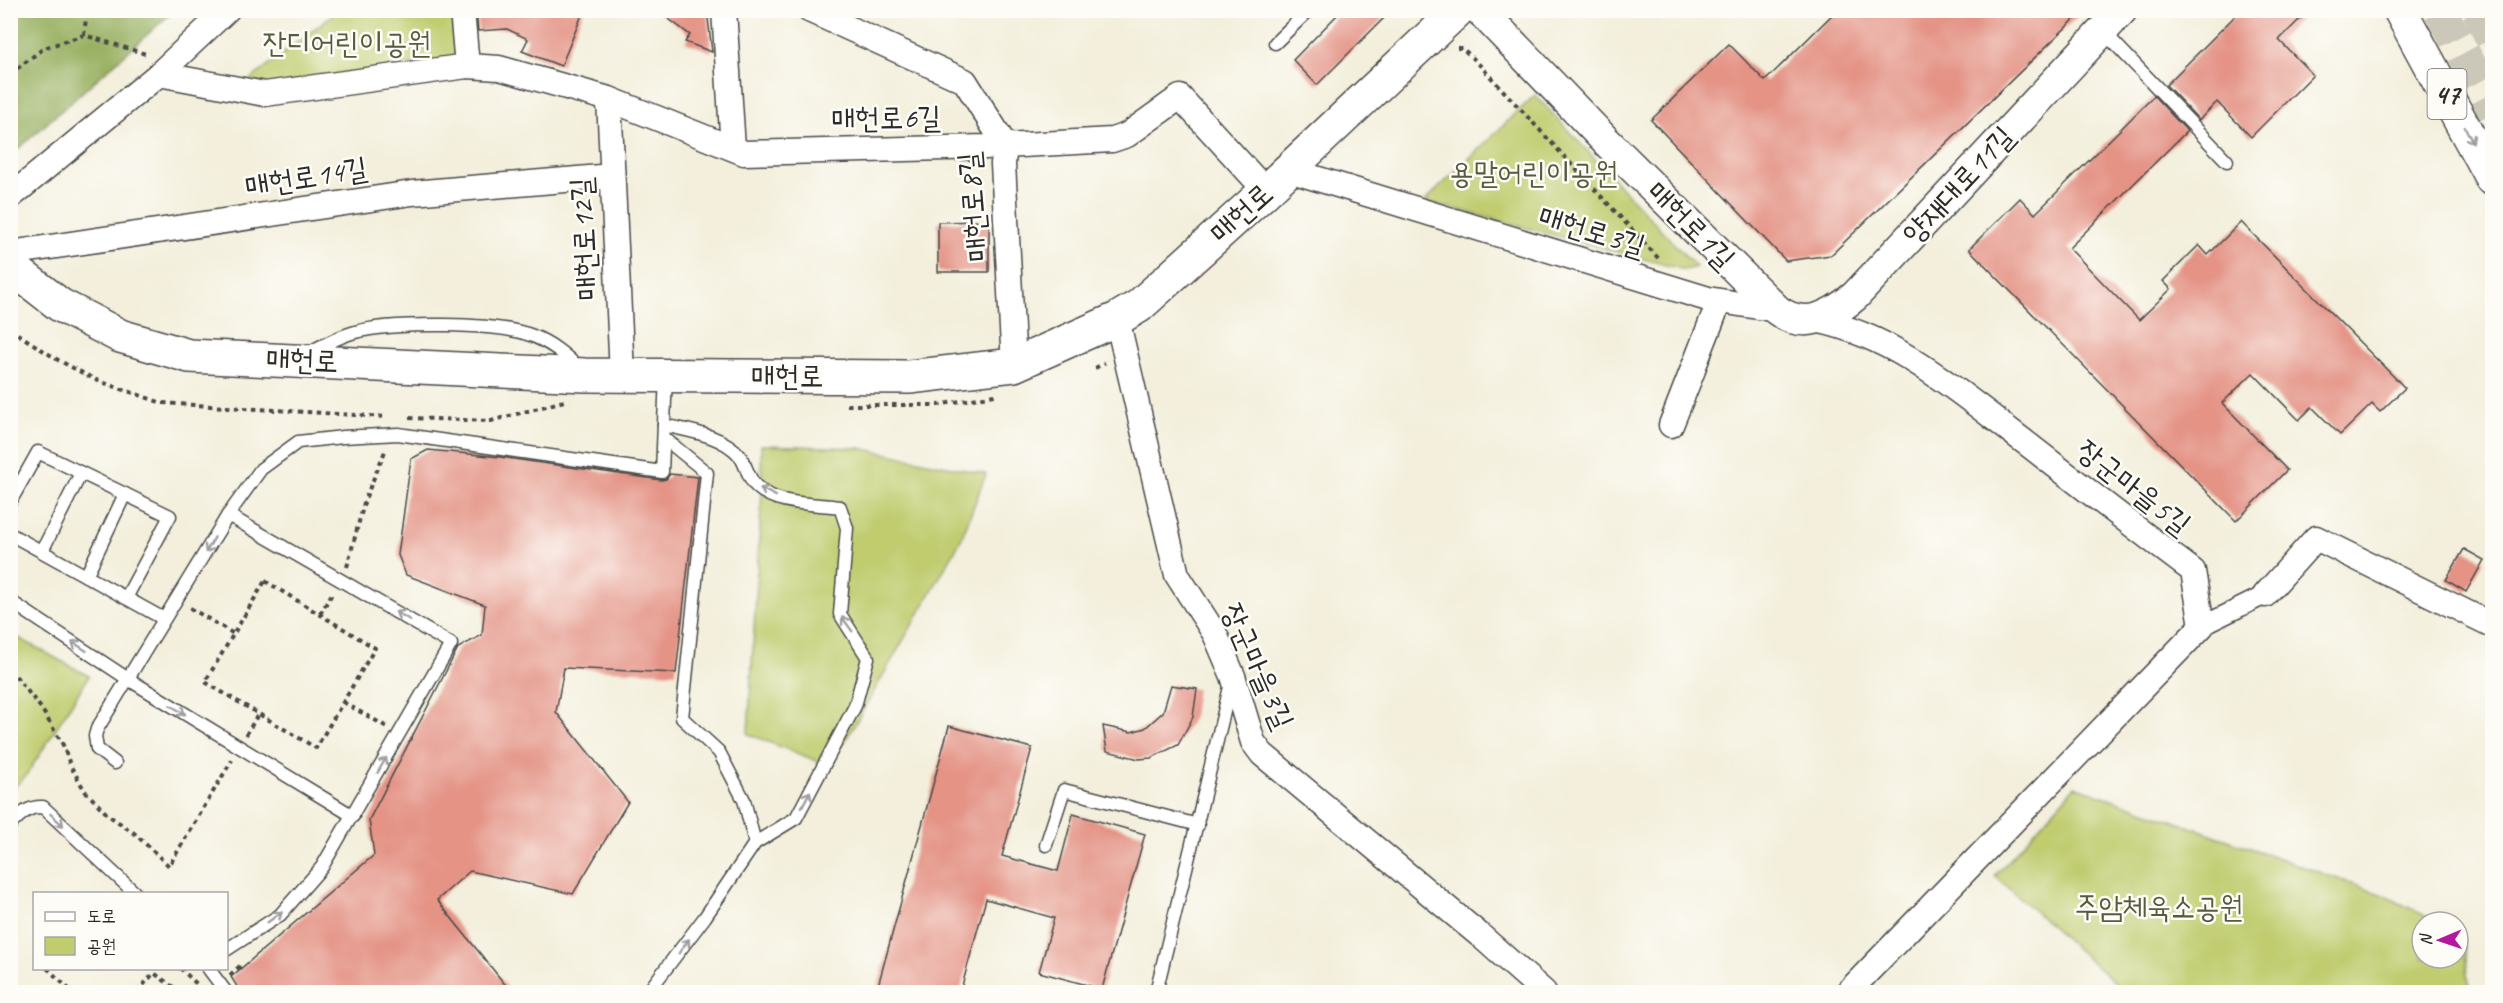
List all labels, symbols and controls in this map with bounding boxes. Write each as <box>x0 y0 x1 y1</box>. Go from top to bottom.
park label: 잔디어린이공원 <box>263 24 431 62</box>
road number: 47 <box>2428 69 2466 119</box>
street label: 매헌로6길 <box>831 98 941 138</box>
street label: 양재대로11길 <box>1894 118 2022 252</box>
one-way arrow <box>2463 126 2475 143</box>
street label: 매헌로14길 <box>242 149 370 205</box>
street label: 매헌로8길 <box>949 151 997 263</box>
park label: 용말어린이공원 <box>1450 154 1618 192</box>
street label: 매헌로1길 <box>1639 173 1743 277</box>
street label: 매헌로 <box>1201 175 1281 251</box>
street label: 매헌로12길 <box>562 176 606 302</box>
street label: 매헌로3길 <box>1534 197 1650 265</box>
street label: 매헌로 <box>265 340 339 380</box>
street label: 매헌로 <box>751 357 823 395</box>
street label: 장군마을5길 <box>2069 431 2199 543</box>
one-way arrow <box>760 486 778 497</box>
one-way arrow <box>204 536 217 553</box>
street label: 장군마을3길 <box>1213 597 1303 735</box>
one-way arrow <box>395 610 412 622</box>
one-way arrow <box>841 616 853 632</box>
one-way arrow <box>71 640 88 653</box>
one-way arrow <box>169 704 186 716</box>
one-way arrow <box>376 757 388 774</box>
one-way arrow <box>800 791 812 808</box>
one-way arrow <box>50 812 65 827</box>
park label: 주암체육소공원 <box>2075 888 2243 926</box>
legend <box>33 892 228 970</box>
text: 도로 <box>87 905 116 927</box>
north arrow <box>2410 910 2470 970</box>
one-way arrow <box>267 911 283 924</box>
text: N <box>2416 932 2436 946</box>
text: 공원 <box>87 935 116 957</box>
one-way arrow <box>678 939 690 955</box>

